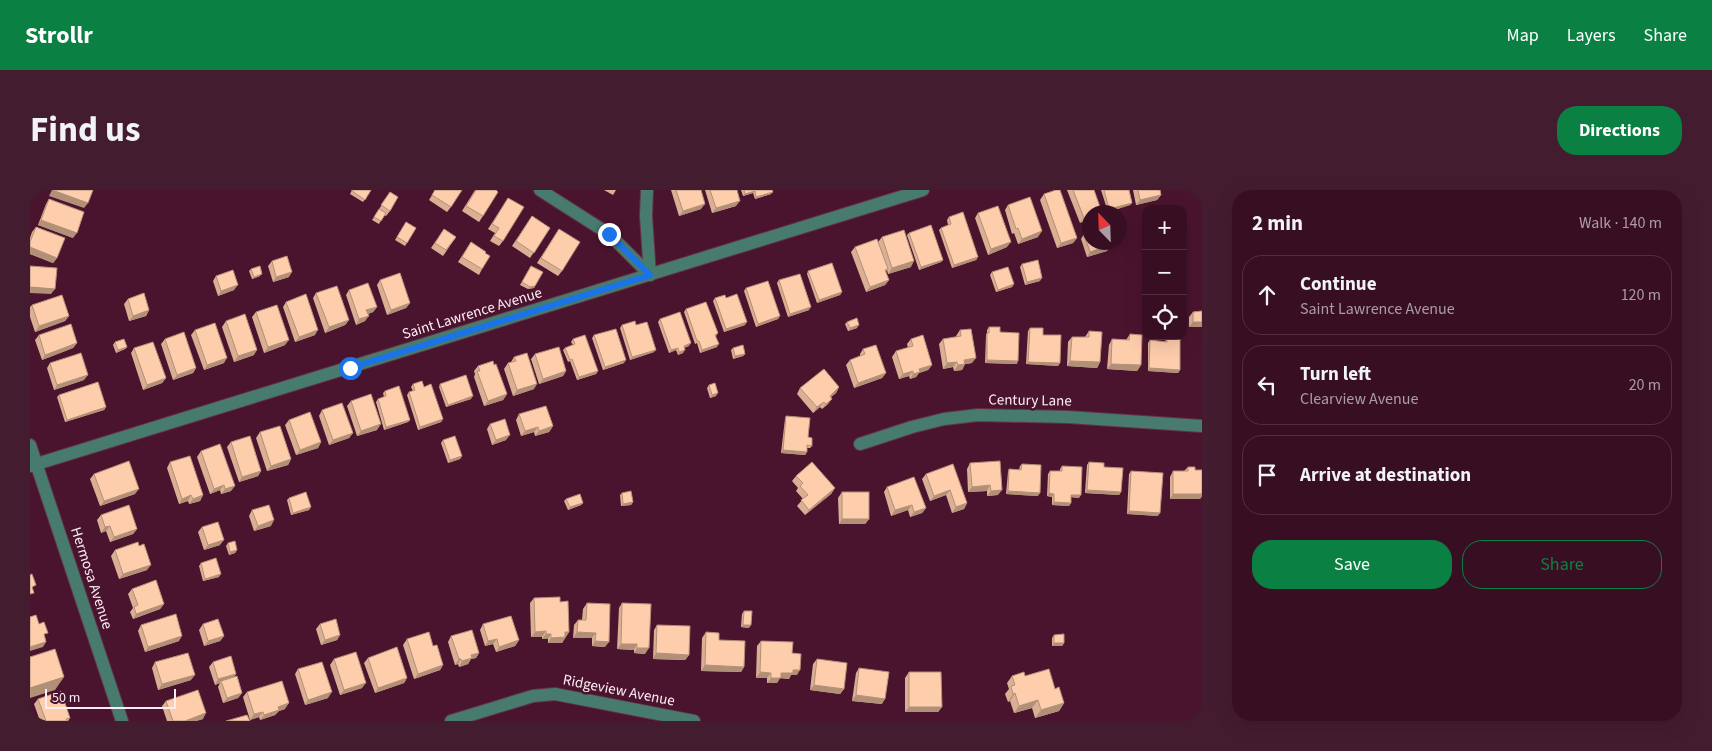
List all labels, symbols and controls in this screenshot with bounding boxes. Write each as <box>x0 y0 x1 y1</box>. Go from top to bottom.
text: Strollr <box>25 18 93 53</box>
text: Map <box>1507 23 1539 48</box>
text: Layers <box>1567 23 1616 48</box>
text: Share <box>1644 23 1687 48</box>
text: Find us <box>30 105 140 155</box>
button: Directions <box>1557 106 1682 155</box>
north arrow <box>1082 205 1127 250</box>
map controls <box>1142 205 1187 340</box>
button: + <box>1142 205 1187 250</box>
text: 2 min <box>1252 208 1303 238</box>
text: Walk · 140 m <box>1579 212 1662 234</box>
route end <box>598 223 621 246</box>
button: − <box>1142 250 1187 295</box>
text: Continue <box>1300 271 1377 298</box>
icon: ahead <box>1253 281 1281 309</box>
street label: Saint Lawrence Avenue <box>400 282 545 345</box>
text: 120 m <box>1621 284 1661 306</box>
button: locate <box>1142 295 1187 340</box>
text: Saint Lawrence Avenue <box>1300 298 1455 320</box>
route start <box>339 357 362 380</box>
text: Turn left <box>1300 361 1371 388</box>
icon: left <box>1253 371 1281 399</box>
text: 20 m <box>1629 374 1661 396</box>
text: Clearview Avenue <box>1300 388 1418 410</box>
street label: Century Lane <box>988 389 1072 412</box>
icon: arrive <box>1253 461 1281 489</box>
text: Arrive at destination <box>1300 462 1471 489</box>
street label: Hermosa Avenue <box>65 524 118 632</box>
button: Save <box>1252 540 1452 589</box>
button: Share <box>1462 540 1662 589</box>
street label: Ridgeview Avenue <box>561 669 677 712</box>
scale bar <box>45 686 176 709</box>
text: 50 m <box>52 688 80 708</box>

